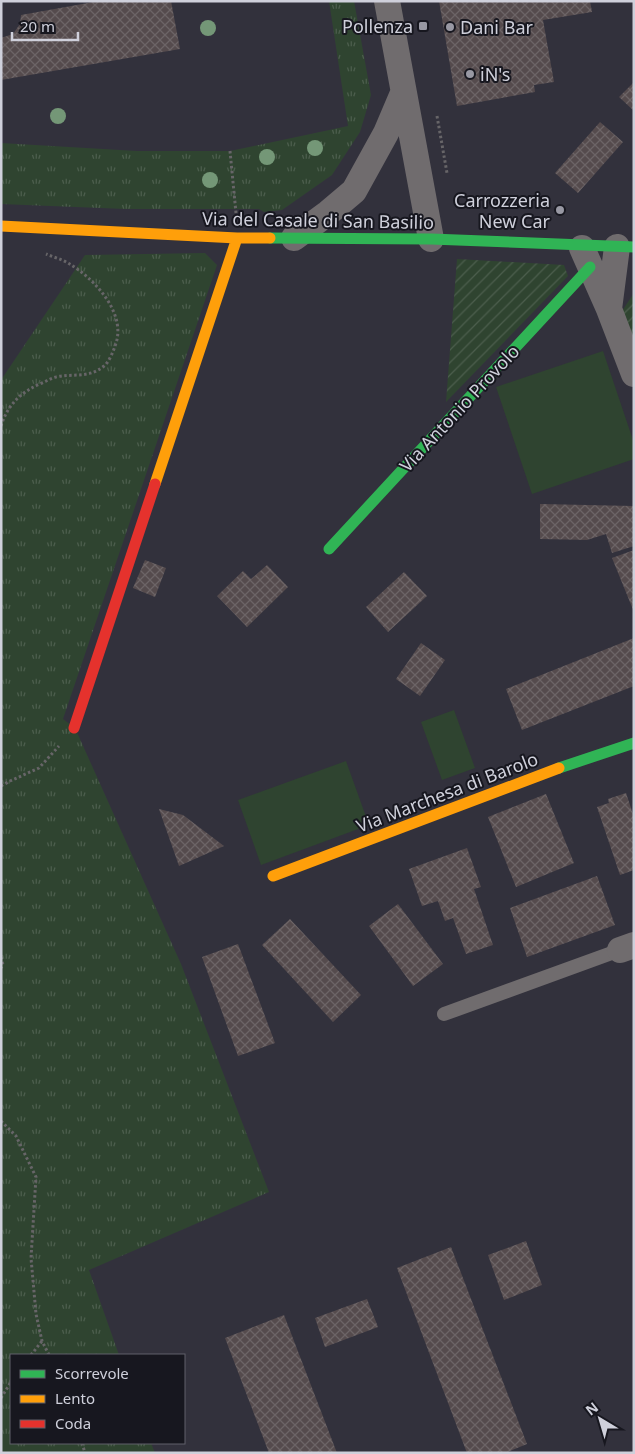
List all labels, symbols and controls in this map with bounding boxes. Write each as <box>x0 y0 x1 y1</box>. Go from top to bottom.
scale bar <box>12 10 79 42</box>
place label: Pollenza <box>342 14 413 38</box>
place label: Dani Bar <box>460 15 533 39</box>
text: 20 m <box>20 16 55 36</box>
marker: Pollenza <box>417 20 429 32</box>
marker: Dani Bar <box>444 21 456 33</box>
place label: iN's <box>480 62 510 86</box>
marker: iN's <box>464 68 476 80</box>
place label: Carrozzeria New Car <box>454 188 551 233</box>
marker: Carrozzeria New Car <box>554 204 566 216</box>
street label: Via del Casale di San Basilio <box>202 206 434 234</box>
street label: Via Antonio Provolo <box>394 339 524 477</box>
street label: Via Marchesa di Barolo <box>353 746 541 838</box>
legend <box>10 1354 185 1444</box>
text: Scorrevole <box>55 1363 129 1383</box>
text: Lento <box>55 1388 95 1408</box>
north arrow <box>575 1394 625 1444</box>
text: N <box>581 1397 602 1419</box>
text: Coda <box>55 1413 91 1433</box>

